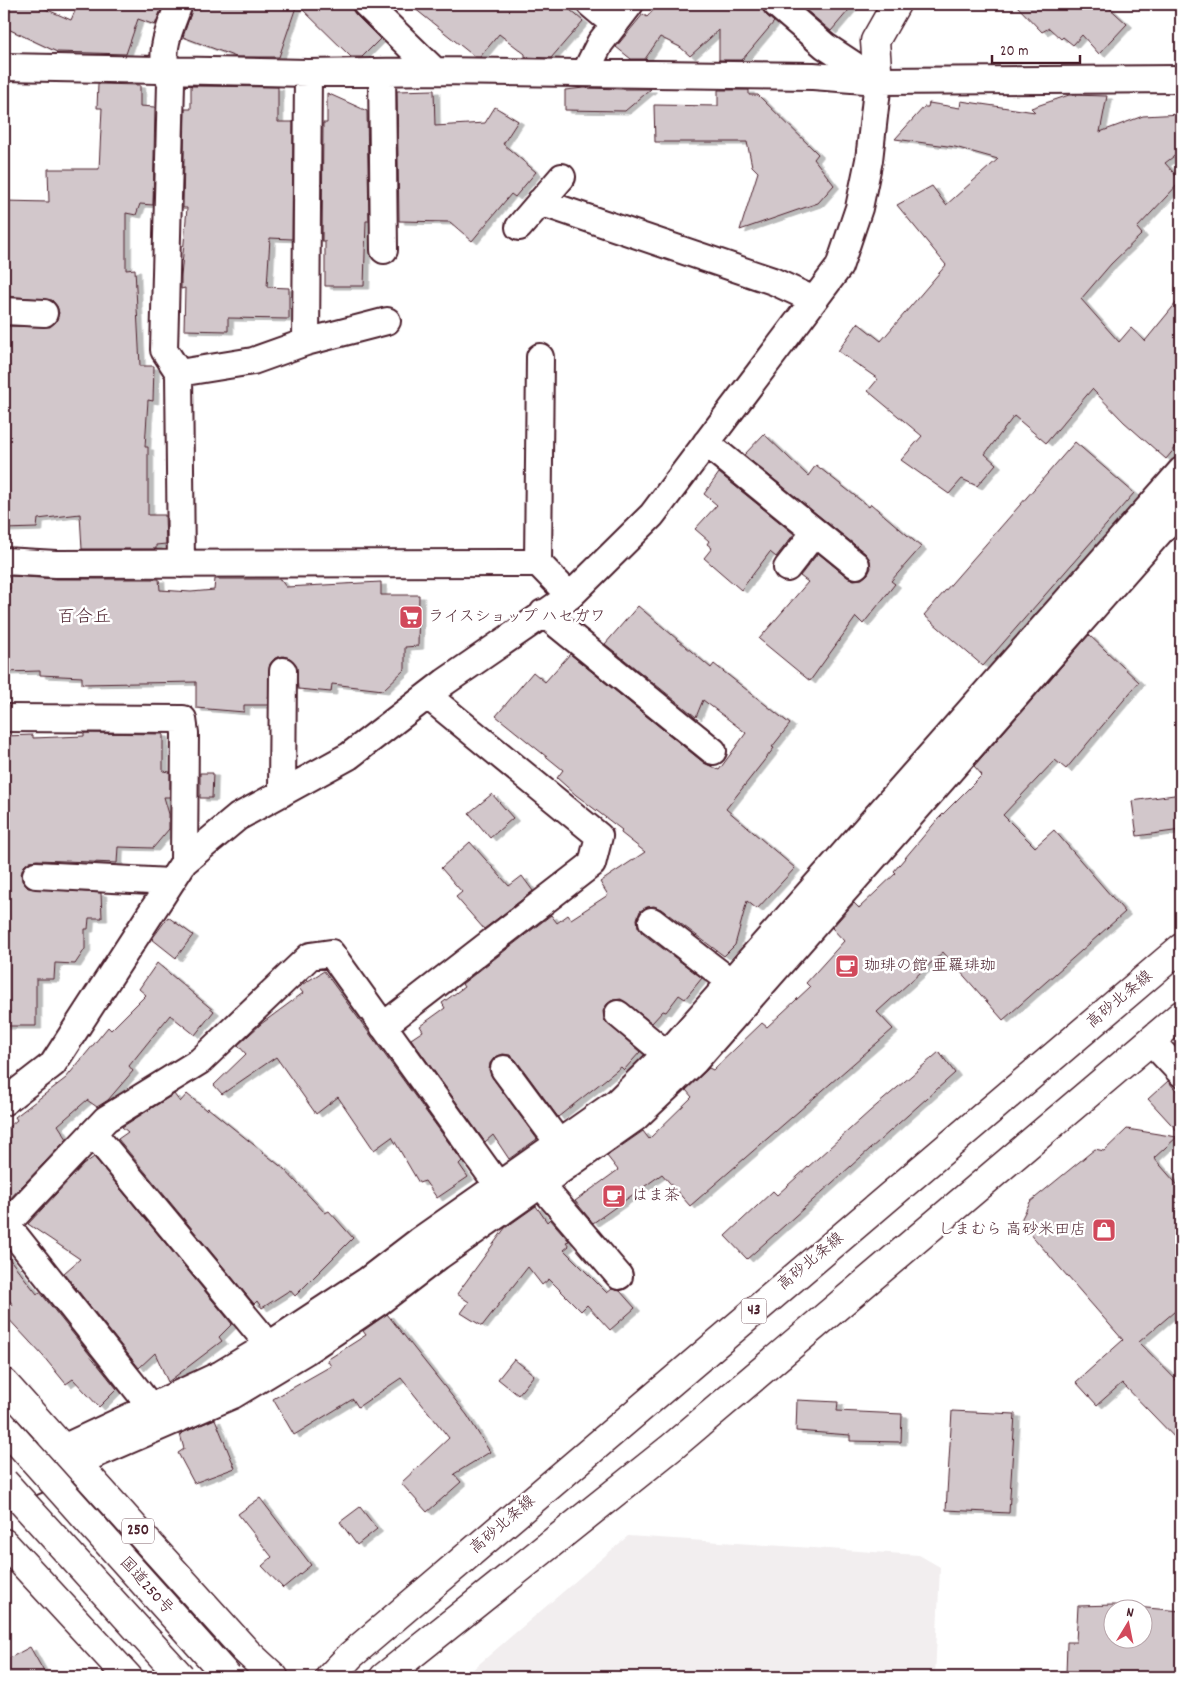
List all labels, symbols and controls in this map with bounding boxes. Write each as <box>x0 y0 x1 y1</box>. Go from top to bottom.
scale bar <box>992 32 1080 64</box>
text: 20 m <box>1000 41 1028 63</box>
supermarket icon: ライスショップ ハセガワ <box>398 604 424 630</box>
district label: 百合丘 <box>57 606 111 631</box>
place label: ライスショップ ハセガワ <box>428 606 606 629</box>
cafe icon: 珈琲の館 亜羅琲珈 <box>834 953 860 979</box>
place label: 珈琲の館 亜羅琲珈 <box>864 955 996 978</box>
street label: 高砂北条線 <box>1082 965 1158 1035</box>
cafe icon: はま茶 <box>601 1183 627 1209</box>
place label: はま茶 <box>632 1185 680 1208</box>
shop icon: しまむら 高砂米田店 <box>1091 1217 1117 1243</box>
place label: しまむら 高砂米田店 <box>938 1219 1086 1242</box>
street label: 高砂北条線 <box>773 1227 849 1297</box>
road number: 43 <box>742 1298 766 1324</box>
street label: 高砂北条線 <box>465 1490 541 1560</box>
road number: 250 <box>122 1518 154 1544</box>
street label: 国道250号 <box>114 1552 178 1620</box>
north arrow <box>1102 1598 1152 1648</box>
text: N <box>1125 1603 1135 1624</box>

